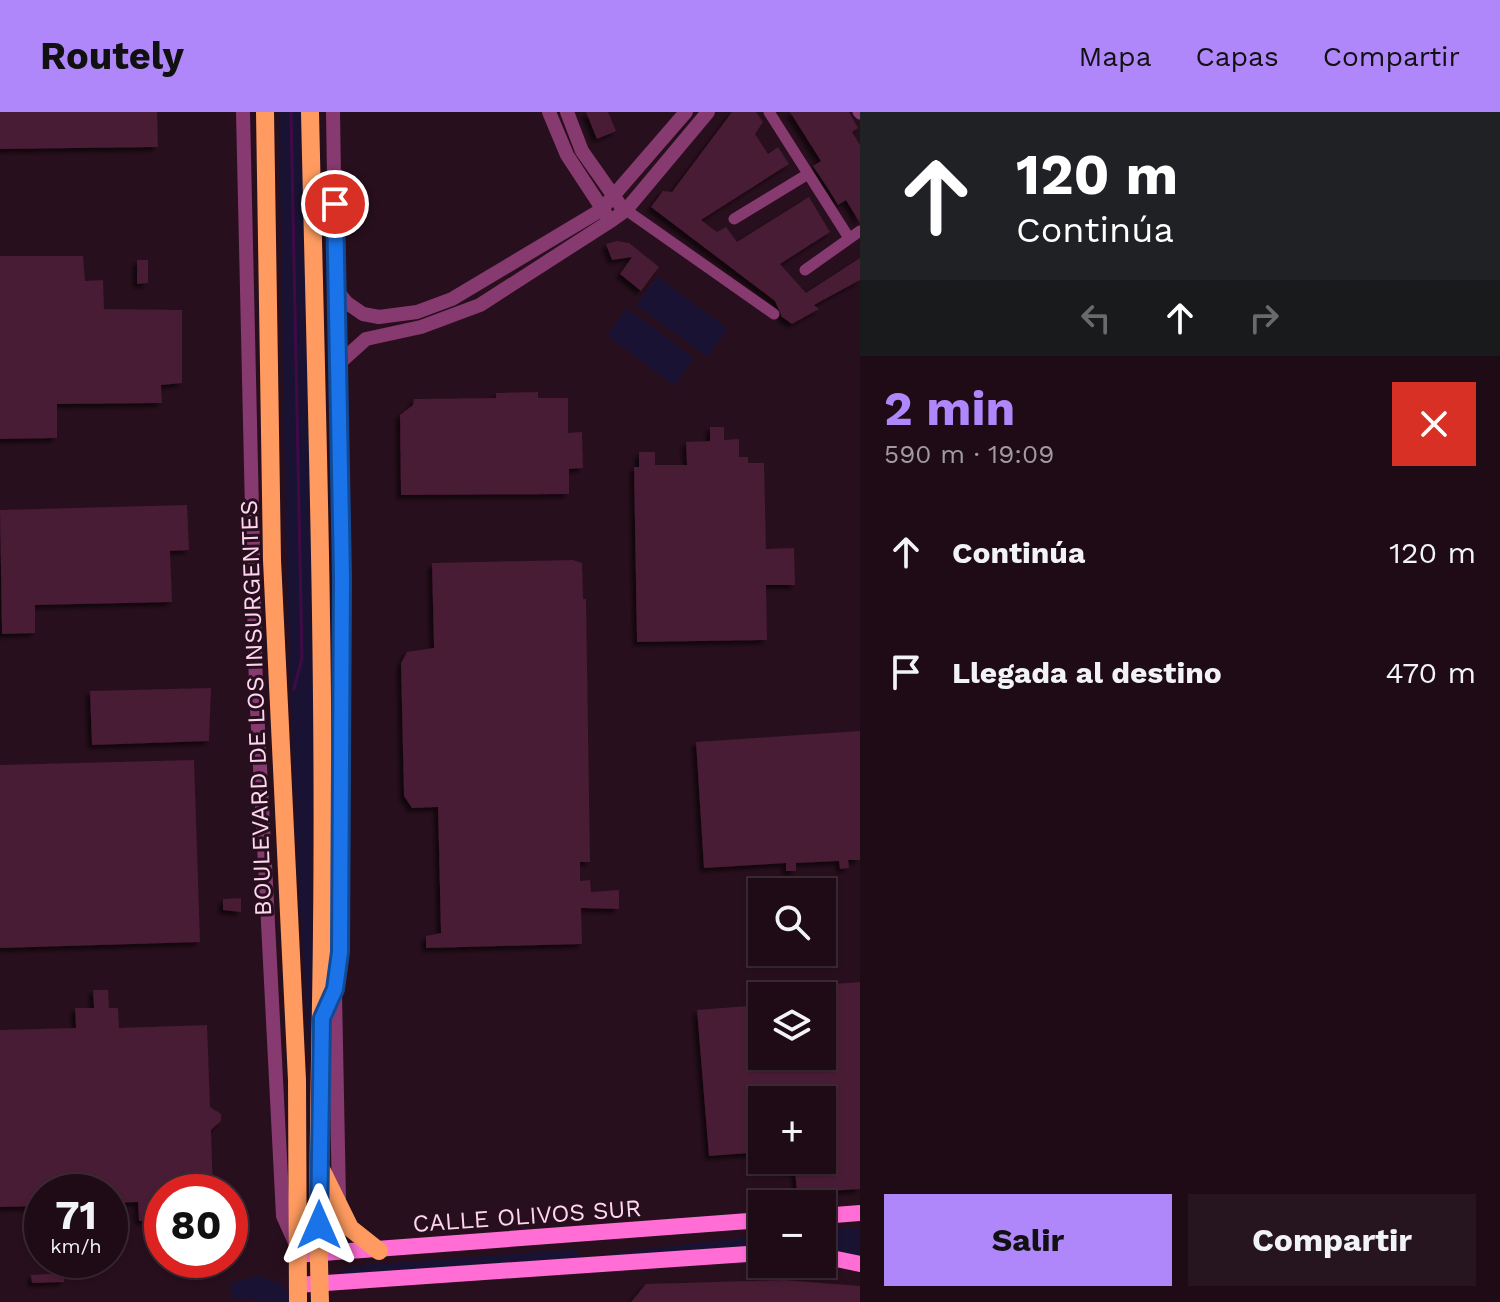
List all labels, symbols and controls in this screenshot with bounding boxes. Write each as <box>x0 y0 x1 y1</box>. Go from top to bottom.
text: Routely <box>40 34 184 78</box>
text: Mapa <box>1078 40 1151 73</box>
text: Capas <box>1195 40 1279 73</box>
text: Compartir <box>1323 40 1460 73</box>
text: 120 m <box>1016 142 1178 208</box>
icon: ahead <box>884 144 988 248</box>
pin <box>301 170 369 238</box>
icon: arrive <box>313 182 357 226</box>
text: Continúa <box>1016 209 1174 251</box>
icon: left <box>1074 296 1118 340</box>
icon: ahead <box>1158 296 1202 340</box>
icon: right <box>1242 296 1286 340</box>
text: 2 min <box>884 380 1015 437</box>
button: close <box>1392 382 1476 466</box>
text: 590 m · 19:09 <box>884 439 1054 469</box>
street label: BOULEVARD DE LOS INSURGENTES <box>235 500 277 916</box>
icon: ahead <box>884 530 928 574</box>
text: Continúa <box>952 535 1085 570</box>
text: 120 m <box>1389 535 1476 570</box>
icon: arrive <box>884 650 928 694</box>
text: Llegada al destino <box>952 655 1222 690</box>
text: 470 m <box>1385 655 1476 690</box>
map controls <box>748 878 836 1278</box>
button: search <box>748 878 836 966</box>
button: layers <box>748 982 836 1070</box>
button: + <box>748 1086 836 1174</box>
speed limit sign: 80 <box>144 1174 248 1278</box>
position arrow <box>277 1183 361 1267</box>
button: − <box>748 1190 836 1278</box>
text: 71 <box>55 1192 97 1239</box>
street label: CALLE OLIVOS SUR <box>412 1194 642 1238</box>
button: Salir <box>884 1194 1172 1286</box>
button: Compartir <box>1188 1194 1476 1286</box>
text: km/h <box>50 1234 102 1258</box>

